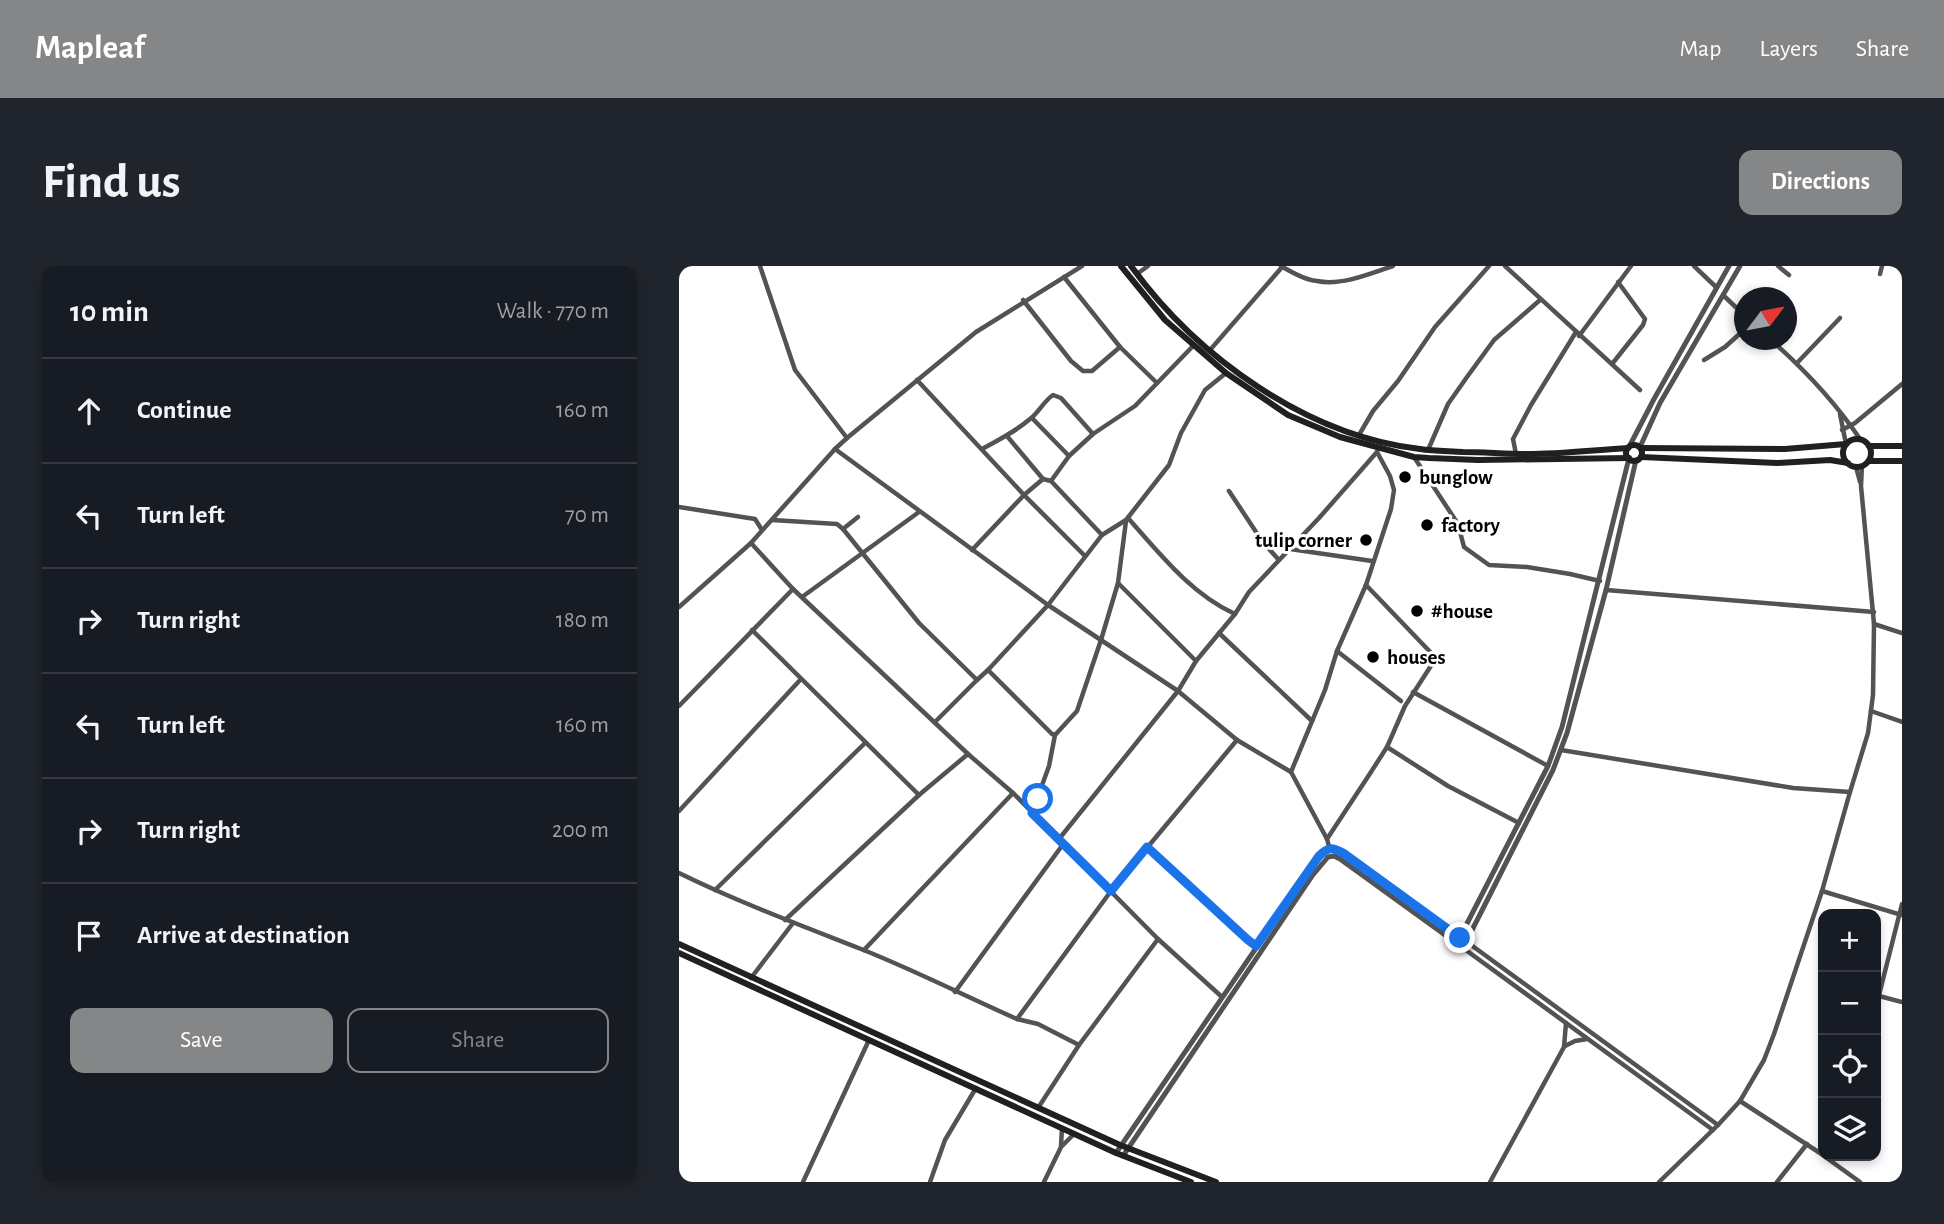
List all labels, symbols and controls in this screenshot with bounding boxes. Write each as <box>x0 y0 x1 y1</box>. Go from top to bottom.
text: Mapleaf <box>35 32 145 65</box>
text: Map <box>1679 37 1721 61</box>
text: Layers <box>1759 37 1818 61</box>
text: Share <box>1856 37 1909 61</box>
button: Directions <box>1739 150 1902 215</box>
text: Find us <box>42 158 181 207</box>
north arrow <box>1734 287 1797 350</box>
text: 10 min <box>70 297 149 327</box>
text: Walk · 770 m <box>497 300 609 323</box>
icon: ahead <box>70 392 108 430</box>
text: Continue <box>137 397 232 423</box>
text: 160 m <box>556 399 609 422</box>
place label: bunglow <box>1419 467 1493 488</box>
marker: bunglow <box>1397 469 1413 485</box>
icon: left <box>70 497 108 535</box>
text: Turn left <box>137 502 225 528</box>
text: 70 m <box>565 504 609 527</box>
place label: factory <box>1441 515 1501 536</box>
marker: factory <box>1419 517 1435 533</box>
place label: tulip corner <box>1255 530 1353 551</box>
marker: tulip corner <box>1358 532 1374 548</box>
place label: #house <box>1431 601 1493 622</box>
icon: right <box>70 602 108 640</box>
marker: #house <box>1409 603 1425 619</box>
text: Turn right <box>137 607 240 633</box>
text: 180 m <box>556 609 609 632</box>
place label: houses <box>1387 647 1446 668</box>
marker: houses <box>1365 649 1381 665</box>
icon: left <box>70 707 108 745</box>
text: Turn left <box>137 712 225 738</box>
text: 160 m <box>556 714 609 737</box>
route start <box>1022 783 1053 814</box>
icon: right <box>70 812 108 850</box>
text: Turn right <box>137 817 240 843</box>
text: 200 m <box>552 819 609 842</box>
map controls <box>1818 909 1881 1161</box>
button: + <box>1818 909 1881 972</box>
icon: arrive <box>70 917 108 955</box>
text: Arrive at destination <box>137 922 350 948</box>
route end <box>1444 922 1475 953</box>
button: − <box>1818 972 1881 1035</box>
button: Save <box>70 1008 333 1073</box>
button: Share <box>347 1008 609 1073</box>
button: locate <box>1818 1035 1881 1098</box>
button: layers <box>1818 1098 1881 1161</box>

